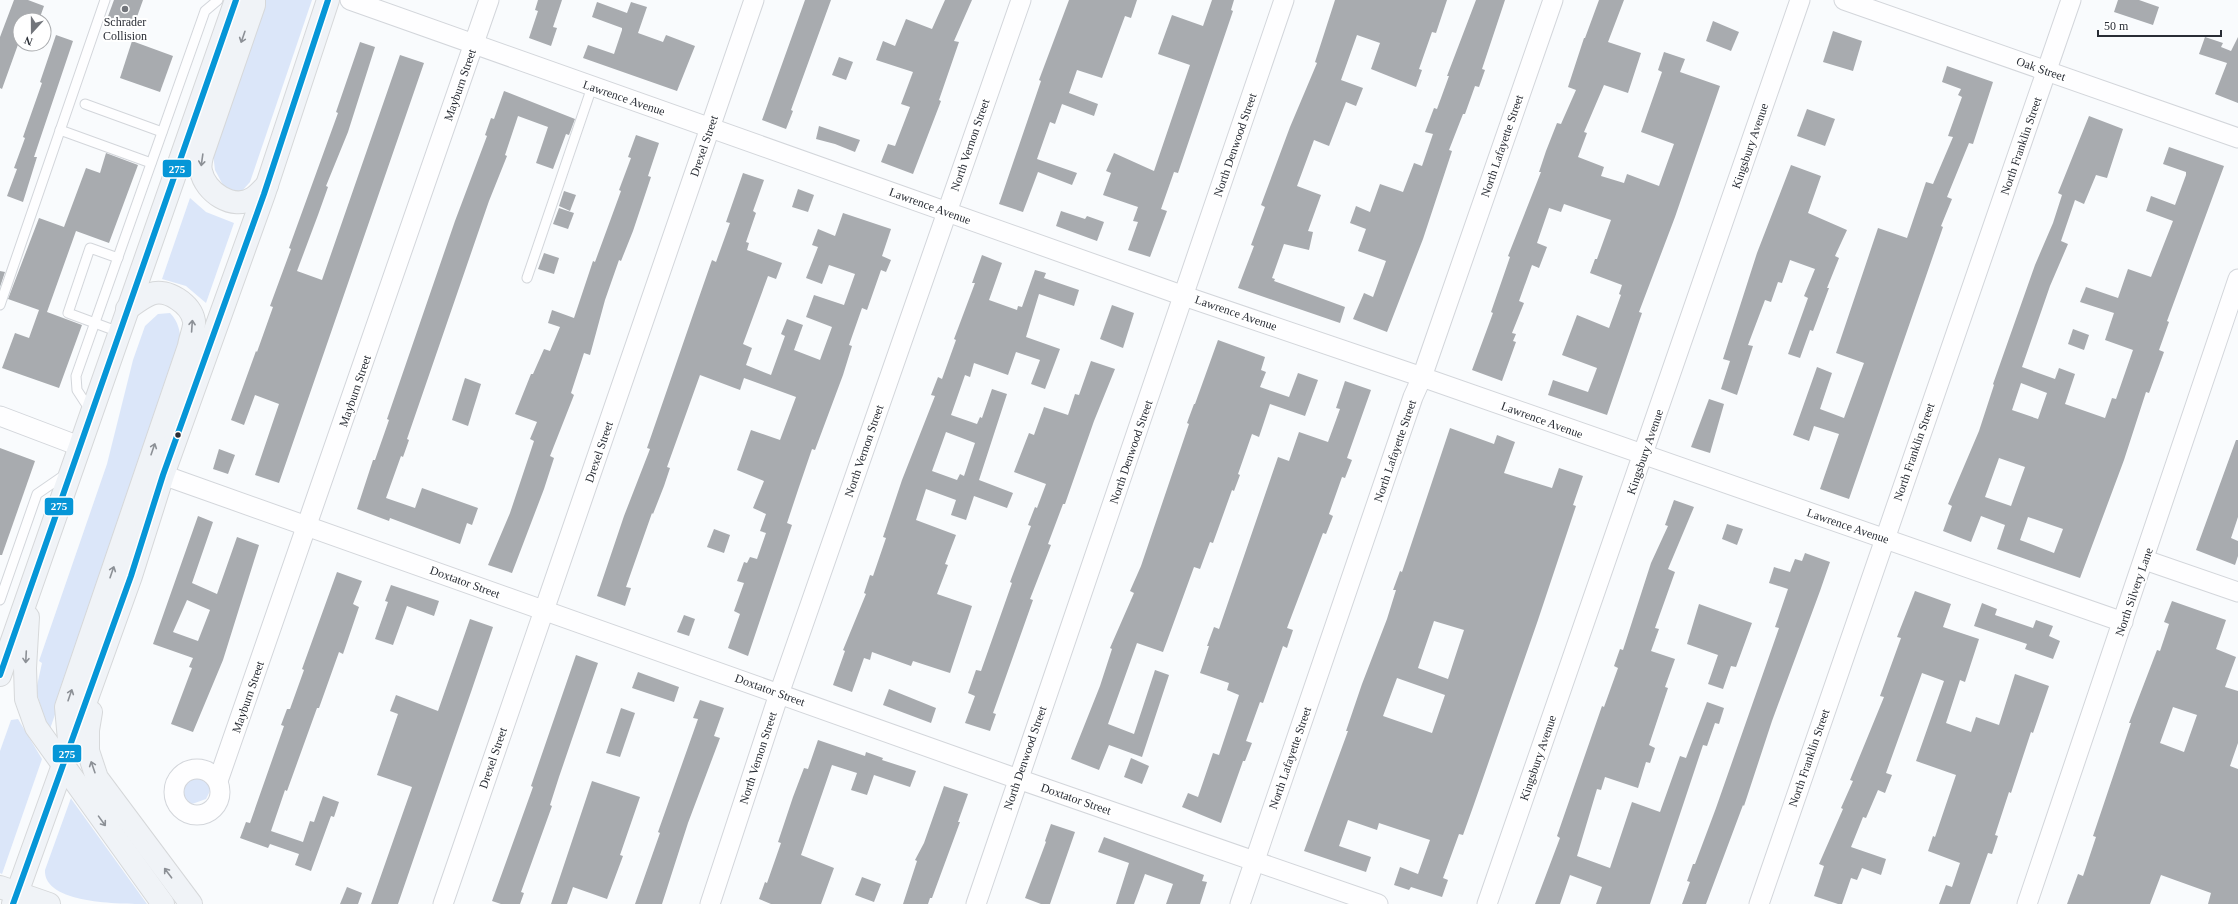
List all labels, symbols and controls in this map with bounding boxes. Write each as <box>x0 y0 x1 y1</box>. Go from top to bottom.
marker: Schrader Collision <box>120 4 130 14</box>
north arrow <box>12 12 52 52</box>
scale bar <box>2098 12 2221 38</box>
place label: Schrader Collision <box>103 15 147 43</box>
text: 50 m <box>2104 19 2129 33</box>
one-way arrow <box>239 31 246 44</box>
text: N <box>23 34 34 48</box>
street label: Mayburn Street <box>441 47 479 123</box>
street label: Oak Street <box>2015 54 2068 84</box>
street label: Lawrence Avenue <box>581 77 667 119</box>
street label: North Denwood Street <box>1211 91 1260 199</box>
street label: North Lafayette Street <box>1478 92 1526 199</box>
street label: North Franklin Street <box>1998 95 2045 197</box>
street label: North Vernon Street <box>948 97 993 193</box>
street label: Kingsbury Avenue <box>1729 101 1771 191</box>
street label: Drexel Street <box>687 113 721 178</box>
one-way arrow <box>198 153 206 166</box>
line badge: 275 <box>162 159 192 178</box>
text: 275 <box>169 163 186 175</box>
street label: Lawrence Avenue <box>887 185 973 227</box>
street label: Lawrence Avenue <box>1193 292 1279 334</box>
one-way arrow <box>189 319 196 332</box>
street label: Mayburn Street <box>336 353 374 429</box>
street label: North Lafayette Street <box>1371 397 1419 504</box>
street label: North Denwood Street <box>1107 398 1156 506</box>
street label: Lawrence Avenue <box>1499 399 1585 441</box>
street label: North Franklin Street <box>1891 401 1938 503</box>
street label: North Vernon Street <box>842 403 887 499</box>
street label: Kingsbury Avenue <box>1624 407 1666 497</box>
street label: Drexel Street <box>582 419 616 484</box>
unlabelled marker <box>173 430 183 440</box>
one-way arrow <box>150 444 158 456</box>
line badge: 275 <box>44 497 74 516</box>
text: 275 <box>51 500 68 512</box>
street label: Lawrence Avenue <box>1805 505 1891 547</box>
street label: North Silvery Lane <box>2112 546 2156 638</box>
street label: Doxtator Street <box>428 563 503 601</box>
one-way arrow <box>108 567 116 579</box>
one-way arrow <box>22 650 29 663</box>
street label: Mayburn Street <box>229 659 267 735</box>
street label: Doxtator Street <box>733 671 808 709</box>
one-way arrow <box>66 690 74 702</box>
street label: North Denwood Street <box>1001 704 1050 812</box>
street label: North Lafayette Street <box>1266 704 1314 811</box>
street label: North Franklin Street <box>1786 707 1833 809</box>
street label: North Vernon Street <box>736 709 780 806</box>
street label: Kingsbury Avenue <box>1517 713 1559 803</box>
street label: Drexel Street <box>476 725 510 790</box>
line badge: 275 <box>52 744 82 763</box>
text: 275 <box>59 748 76 760</box>
one-way arrow <box>89 761 97 773</box>
street label: Doxtator Street <box>1039 780 1114 818</box>
one-way arrow <box>98 815 106 826</box>
one-way arrow <box>164 867 172 878</box>

